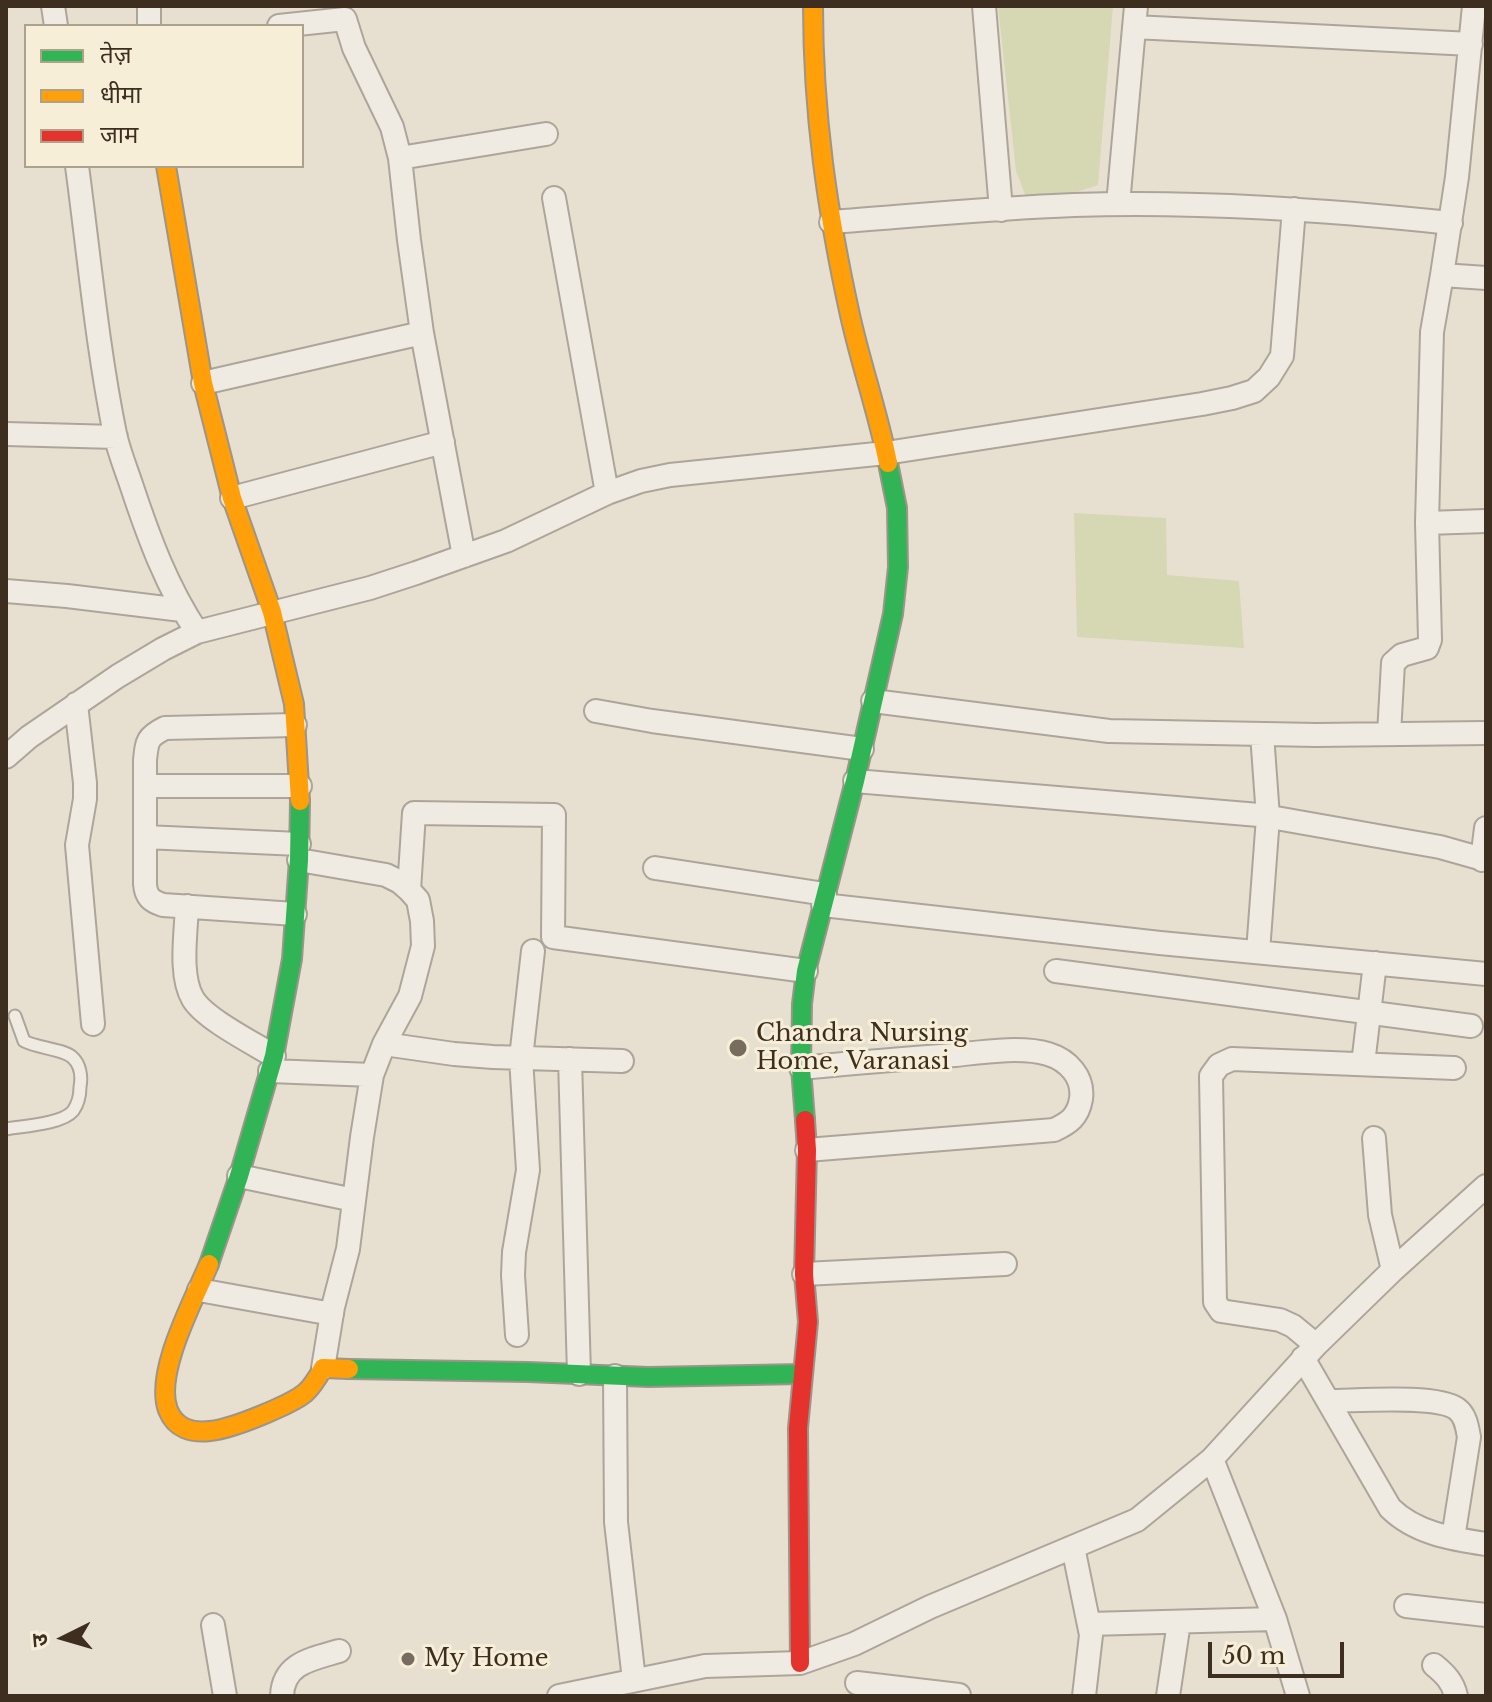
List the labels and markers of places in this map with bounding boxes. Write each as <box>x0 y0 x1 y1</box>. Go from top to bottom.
place label: Chandra Nursing Home, Varanasi <box>756 1020 968 1076</box>
marker: Chandra Nursing Home, Varanasi <box>727 1037 749 1059</box>
place label: My Home <box>424 1645 548 1673</box>
marker: My Home <box>399 1650 417 1668</box>

